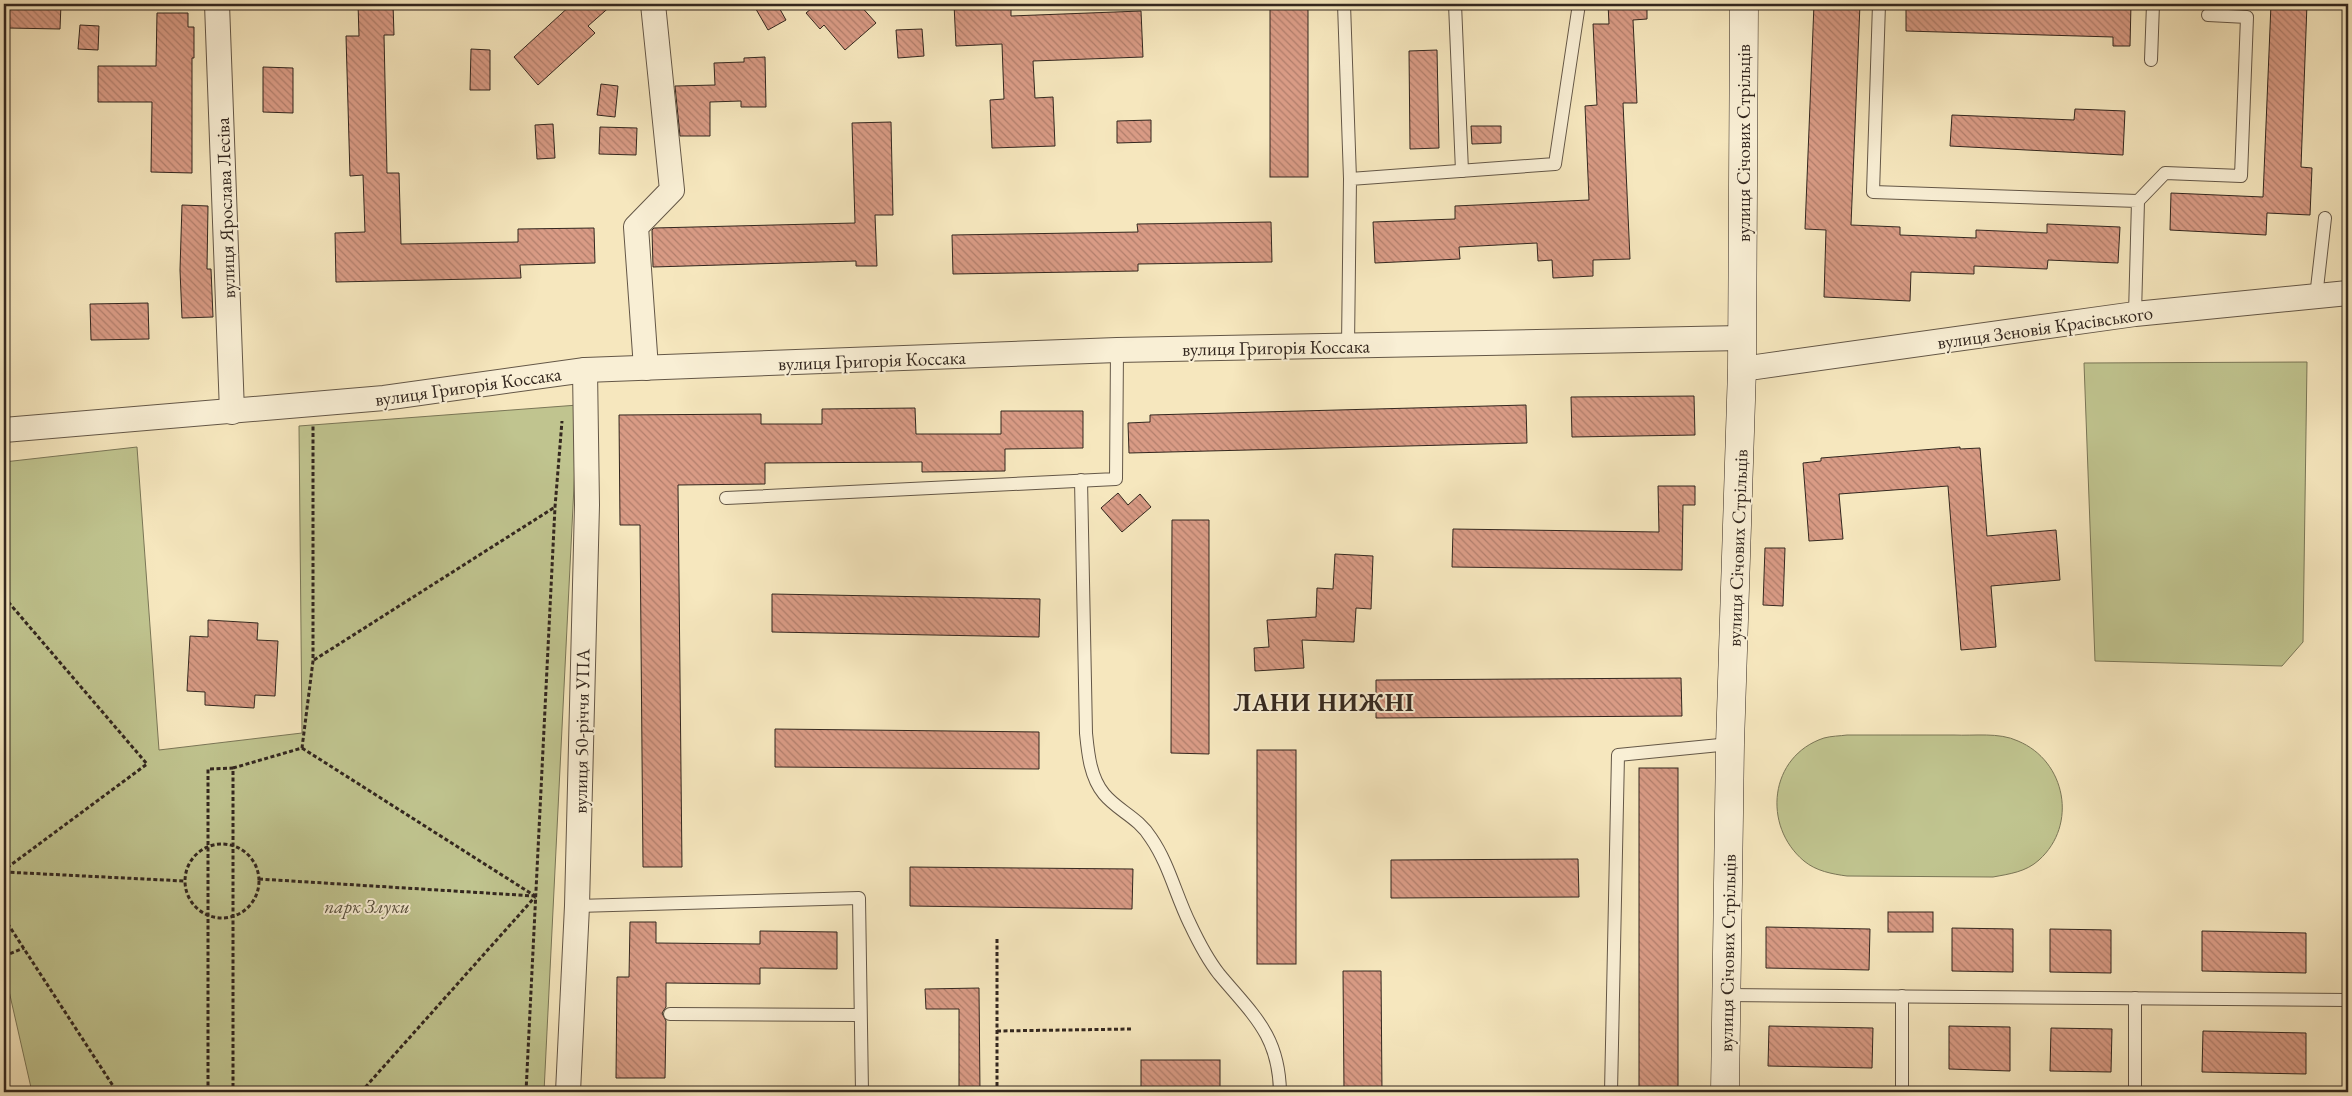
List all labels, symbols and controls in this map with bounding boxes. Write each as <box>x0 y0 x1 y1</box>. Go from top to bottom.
street label: вулиця Січових Стрільців <box>1731 44 1756 242</box>
street label: вулиця Ярослава Лесіва <box>210 117 241 299</box>
street label: вулиця Зеновія Красівського <box>1936 300 2154 355</box>
street label: вулиця Григорія Коссака <box>1182 333 1371 362</box>
street label: вулиця Григорія Коссака <box>778 345 967 376</box>
street label: вулиця Григорія Коссака <box>373 361 563 412</box>
street label: вулиця Січових Стрільців <box>1722 449 1753 647</box>
street label: вулиця 50-річчя УПА <box>568 647 595 814</box>
district label: ЛАНИ НИЖНІ <box>1233 687 1415 718</box>
street label: вулиця Січових Стрільців <box>1713 854 1742 1052</box>
park label: парк Злуки <box>324 894 410 919</box>

